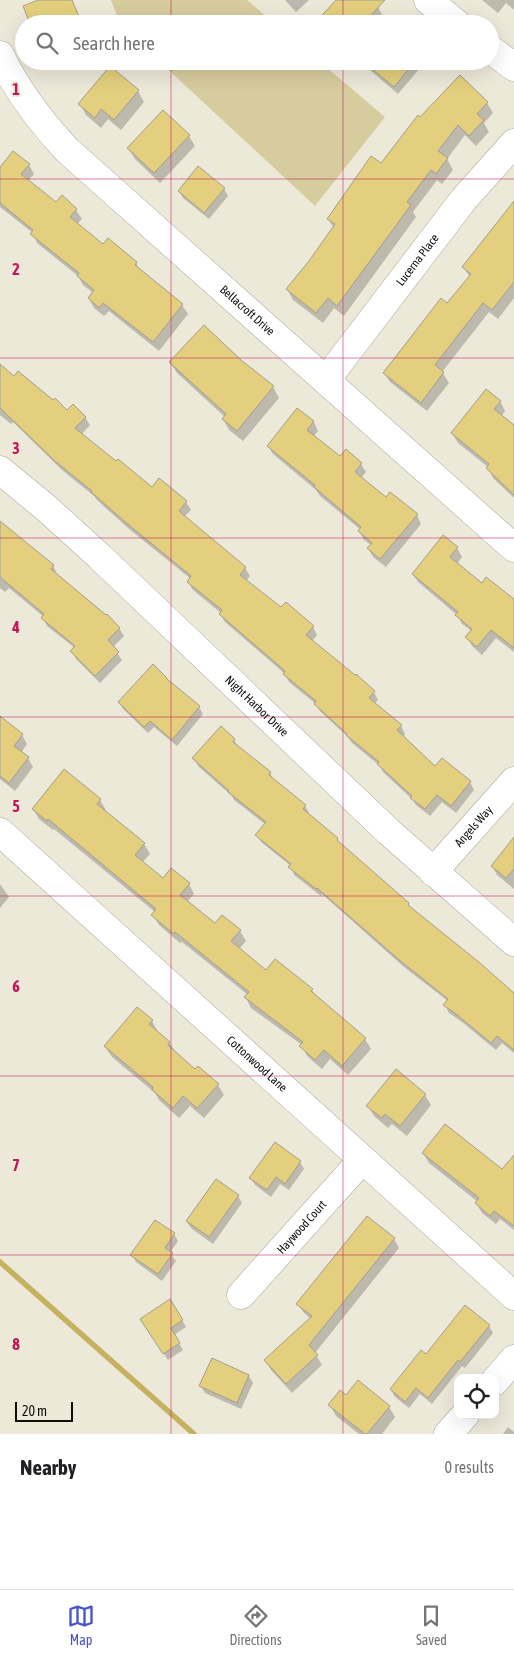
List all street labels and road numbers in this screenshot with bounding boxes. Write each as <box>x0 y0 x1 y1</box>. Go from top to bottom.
street label: Lucerna Place <box>393 231 442 289</box>
street label: Bellacroft Drive <box>217 282 277 338</box>
street label: Night Harbor Drive <box>222 673 291 740</box>
street label: Angels Way <box>452 803 495 850</box>
street label: Cottonwood Lane <box>224 1033 290 1095</box>
street label: Haywood Court <box>274 1197 330 1257</box>

